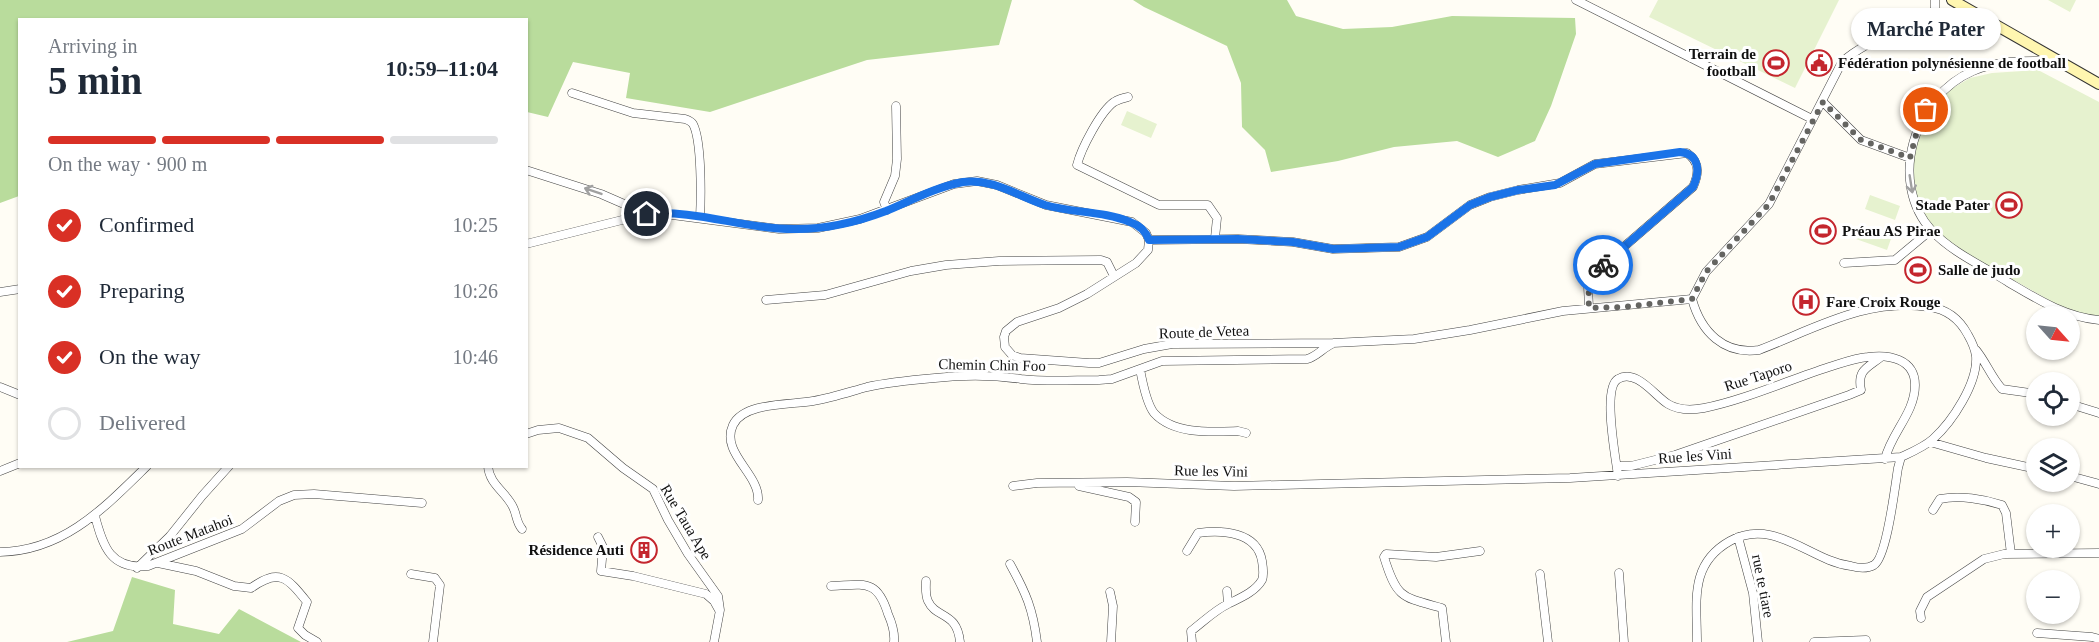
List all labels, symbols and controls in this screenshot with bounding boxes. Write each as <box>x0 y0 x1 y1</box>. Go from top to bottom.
callout: Marché Pater <box>1851 8 2001 50</box>
text: Marché Pater <box>1867 18 1985 40</box>
text: Arriving in <box>48 35 137 57</box>
place label: Terrain de football <box>1689 46 1756 79</box>
sports icon: Terrain de football <box>1761 48 1791 78</box>
public building icon: Fédération polynésienne de football <box>1804 48 1834 78</box>
place label: Fédération polynésienne de football <box>1838 55 2066 71</box>
text: 10:59–11:04 <box>386 56 498 81</box>
text: 5 min <box>48 59 142 102</box>
pin <box>1900 84 1951 135</box>
icon: bag <box>1909 93 1942 126</box>
text: On the way · 900 m <box>48 153 207 175</box>
one-way arrow <box>1906 174 1917 194</box>
one-way arrow <box>584 185 603 196</box>
pin <box>621 188 672 239</box>
sports icon: Stade Pater <box>1994 190 2024 220</box>
icon: home <box>630 197 663 230</box>
place label: Stade Pater <box>1915 197 1990 213</box>
icon: check <box>48 209 81 242</box>
text: Confirmed <box>99 212 194 237</box>
text: 10:25 <box>452 214 498 236</box>
sports icon: Préau AS Pirae <box>1808 216 1838 246</box>
place label: Préau AS Pirae <box>1842 223 1941 239</box>
courier <box>1573 235 1633 295</box>
icon: bike <box>1587 249 1620 282</box>
sports icon: Salle de judo <box>1903 255 1933 285</box>
place label: Salle de judo <box>1938 262 2021 278</box>
icon: check <box>48 275 81 308</box>
text: Preparing <box>99 278 185 303</box>
text: 10:26 <box>452 280 498 302</box>
hospital icon: Fare Croix Rouge <box>1791 287 1821 317</box>
place label: Fare Croix Rouge <box>1826 294 1941 310</box>
north arrow <box>2026 306 2080 360</box>
map controls <box>2026 306 2080 624</box>
street label: Route de Vetea <box>1158 322 1250 342</box>
icon: check <box>48 341 81 374</box>
text: On the way <box>99 344 200 369</box>
text: 10:46 <box>452 346 498 368</box>
street label: Chemin Chin Foo <box>938 356 1046 374</box>
street label: Rue Taporo <box>1722 358 1794 394</box>
button: locate <box>2026 372 2080 426</box>
text: Delivered <box>99 410 186 435</box>
button: layers <box>2026 438 2080 492</box>
street label: Rue les Vini <box>1658 445 1732 467</box>
street label: Rue les Vini <box>1174 462 1248 480</box>
street label: Rue Taua Ape <box>657 482 715 563</box>
button: + <box>2026 504 2080 558</box>
street label: Route Matahoi <box>145 511 235 559</box>
building icon: Résidence Auti <box>629 535 659 565</box>
place label: Résidence Auti <box>529 542 624 558</box>
street label: rue te tiare <box>1749 553 1777 619</box>
button: − <box>2026 570 2080 624</box>

